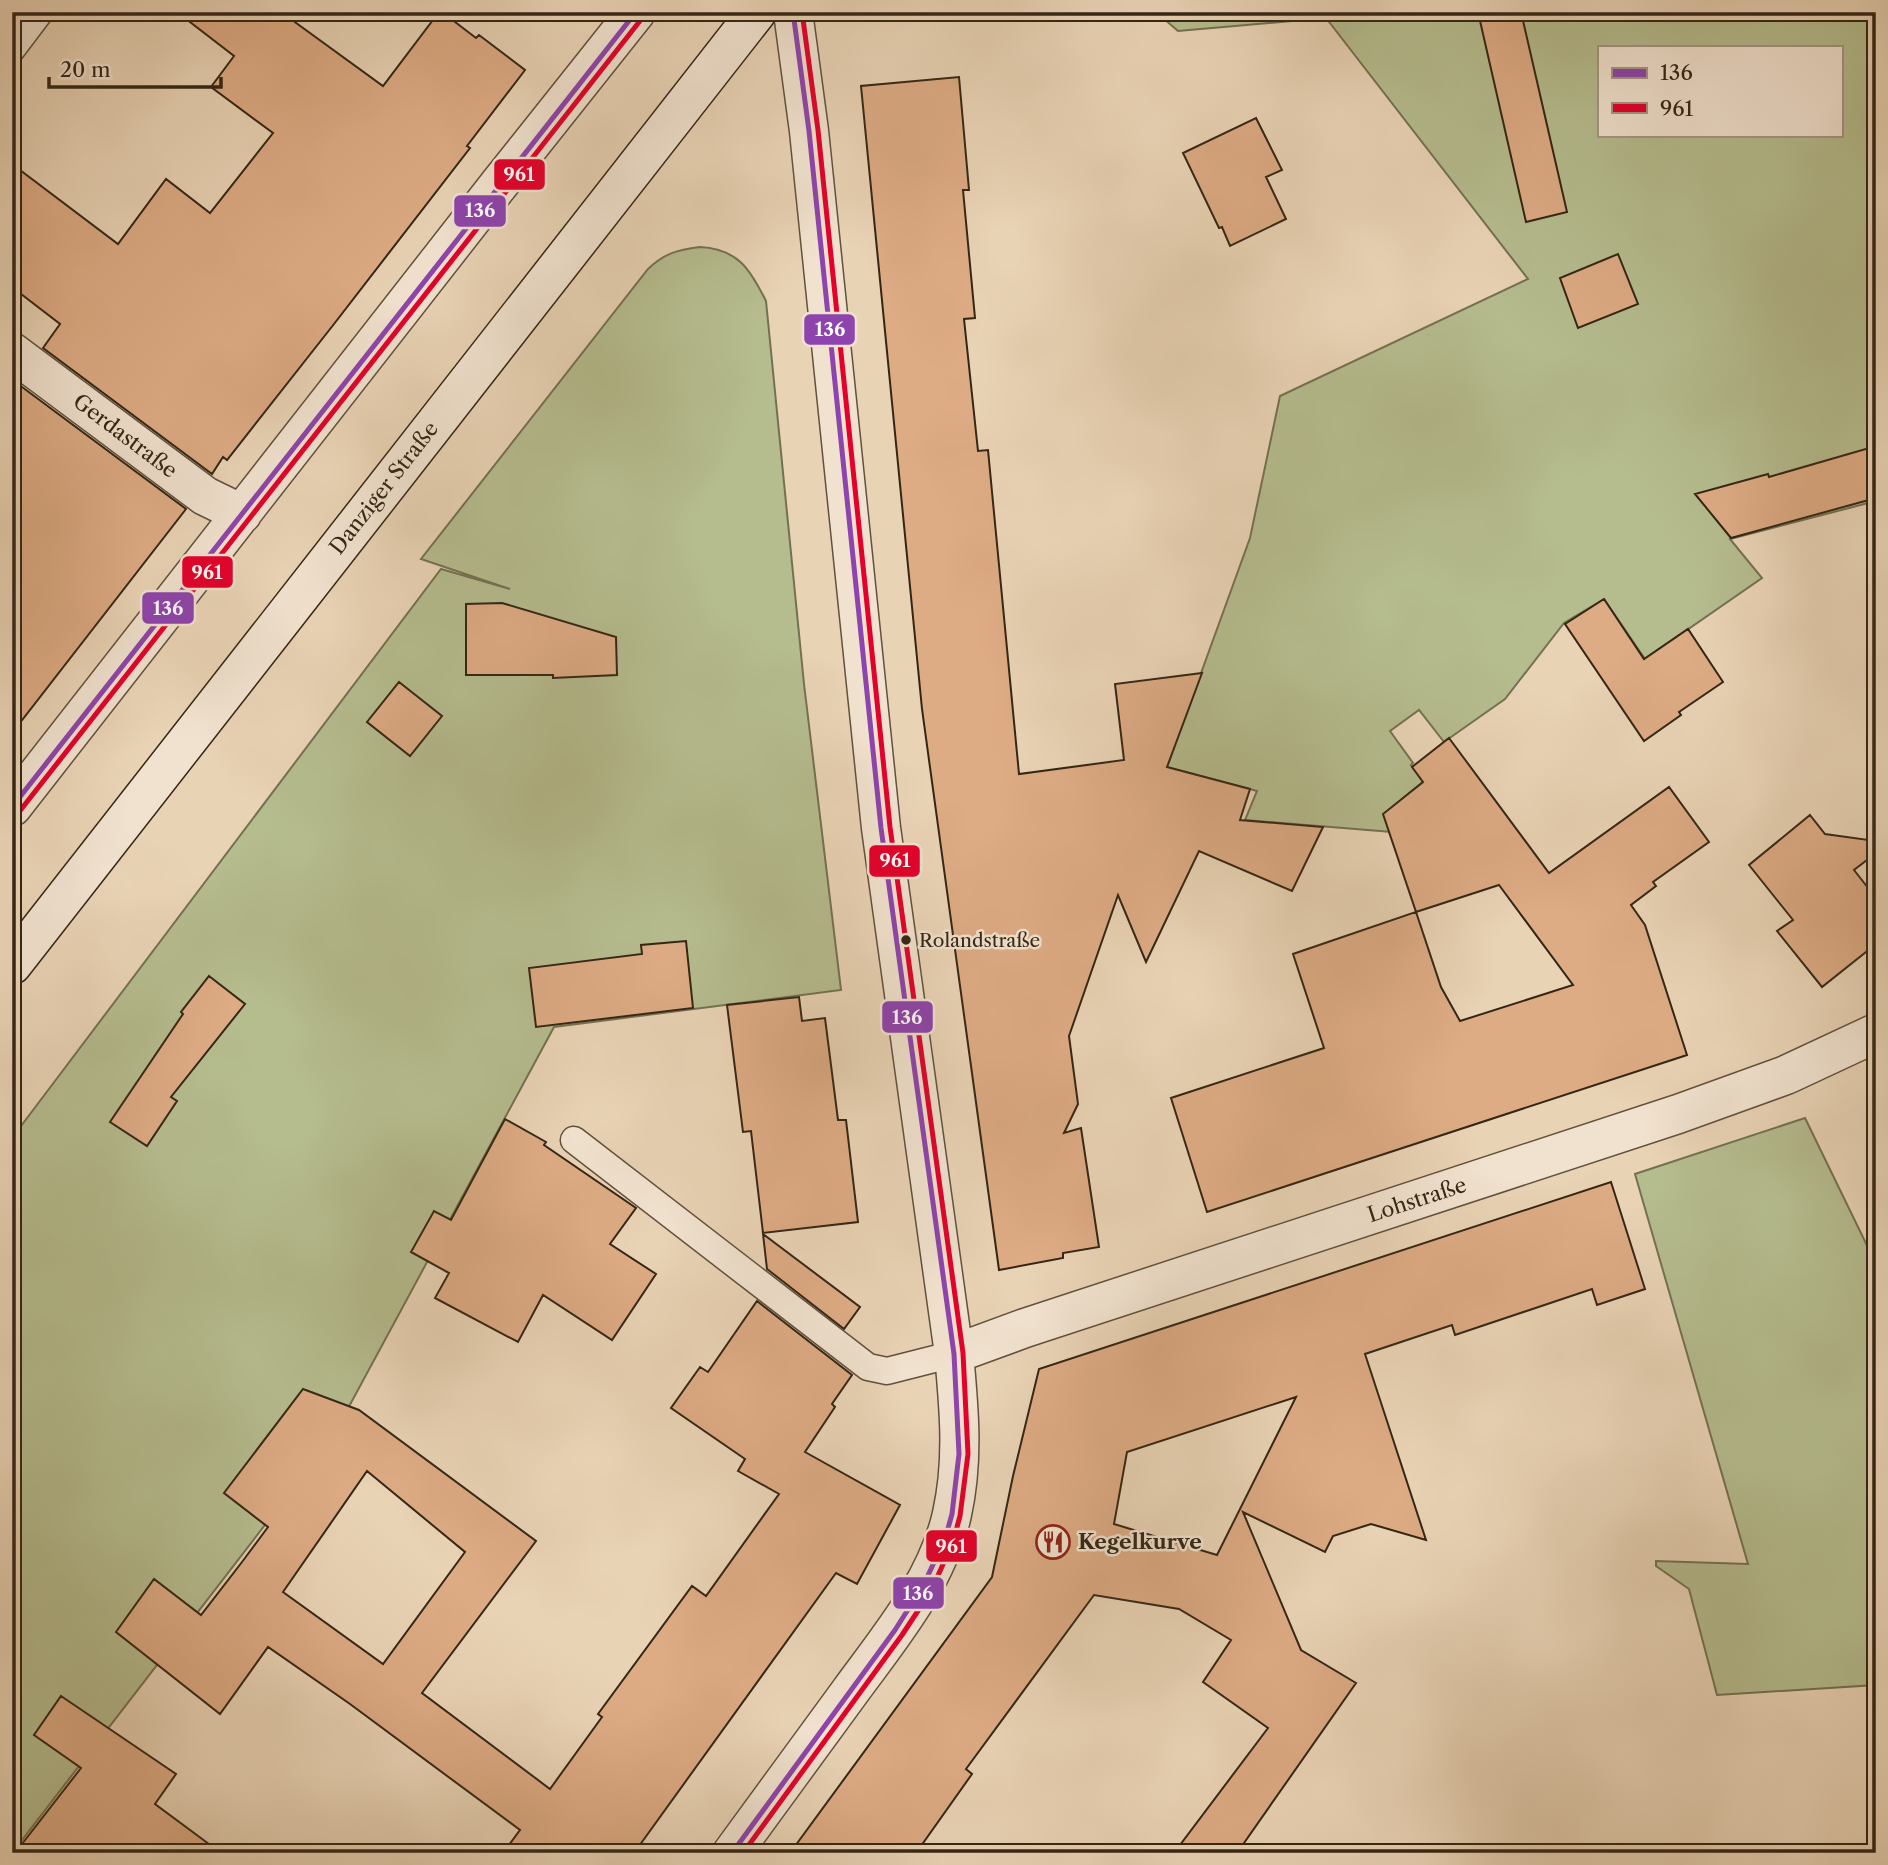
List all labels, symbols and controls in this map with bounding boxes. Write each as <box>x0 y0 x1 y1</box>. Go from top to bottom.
scale bar <box>49 46 220 90</box>
legend <box>1598 46 1842 136</box>
text: 20 m <box>60 57 111 82</box>
text: 136 <box>1660 60 1693 85</box>
text: 961 <box>1660 96 1694 121</box>
line badge: 961 <box>493 158 546 191</box>
text: 961 <box>503 163 535 186</box>
line badge: 136 <box>453 194 507 228</box>
text: 136 <box>465 199 495 222</box>
line badge: 136 <box>803 313 856 346</box>
text: 136 <box>815 318 845 341</box>
street label: Gerdastraße <box>68 388 182 483</box>
street label: Danziger Straße <box>324 416 443 559</box>
line badge: 961 <box>181 555 234 589</box>
text: 961 <box>191 561 223 584</box>
line badge: 136 <box>141 591 195 625</box>
text: 136 <box>153 597 183 620</box>
line badge: 961 <box>868 844 921 878</box>
text: 961 <box>879 849 911 872</box>
place label: Rolandstraße <box>919 929 1040 952</box>
marker: Rolandstraße <box>899 933 913 947</box>
line badge: 136 <box>881 1000 934 1034</box>
text: 136 <box>892 1006 922 1029</box>
street label: Lohstraße <box>1364 1172 1469 1227</box>
restaurant icon: Kegelkurve <box>1034 1523 1072 1561</box>
line badge: 961 <box>925 1529 978 1563</box>
place label: Kegelkurve <box>1078 1529 1202 1554</box>
text: 961 <box>935 1535 967 1558</box>
line badge: 136 <box>892 1576 945 1610</box>
text: 136 <box>903 1582 933 1605</box>

